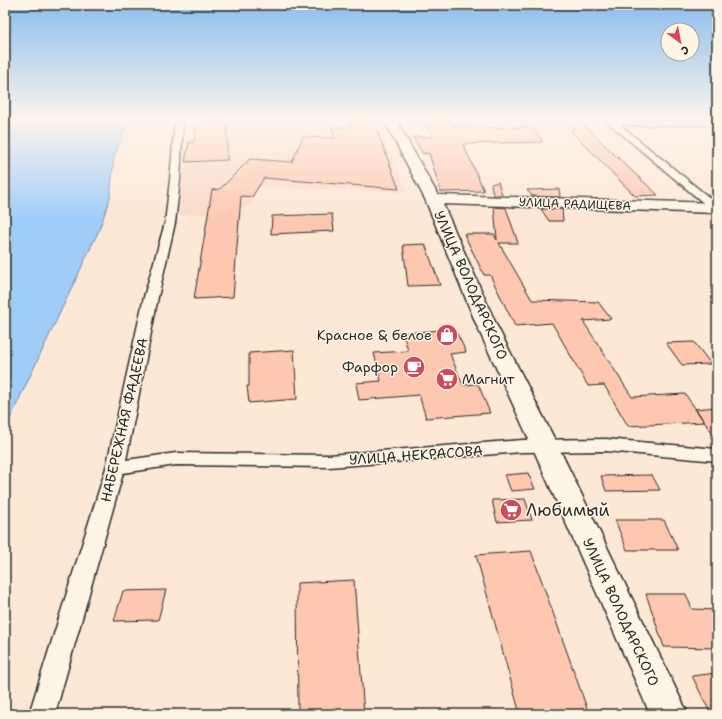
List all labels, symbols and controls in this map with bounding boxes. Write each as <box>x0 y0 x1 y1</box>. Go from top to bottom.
north arrow <box>660 22 700 62</box>
text: С <box>678 42 692 58</box>
street label: УЛИЦА РАДИЩЕВА <box>519 194 632 214</box>
street label: УЛИЦА ВОЛОДАРСКОГО <box>430 208 512 362</box>
shop icon: Красное & белое <box>434 322 460 348</box>
place label: Красное & белое <box>317 326 432 344</box>
street label: НАБЕРЕЖНАЯ ФАДЕЕВА <box>96 336 152 504</box>
cafe icon: Фарфор <box>401 354 427 380</box>
place label: Фарфор <box>342 358 398 376</box>
supermarket icon: Магнит <box>434 366 460 392</box>
place label: Магнит <box>462 370 515 388</box>
street label: УЛИЦА НЕКРАСОВА <box>348 441 484 469</box>
supermarket icon: Любимый <box>498 497 524 523</box>
place label: Любимый <box>526 499 610 521</box>
street label: УЛИЦА ВОЛОДАРСКОГО <box>579 535 663 689</box>

